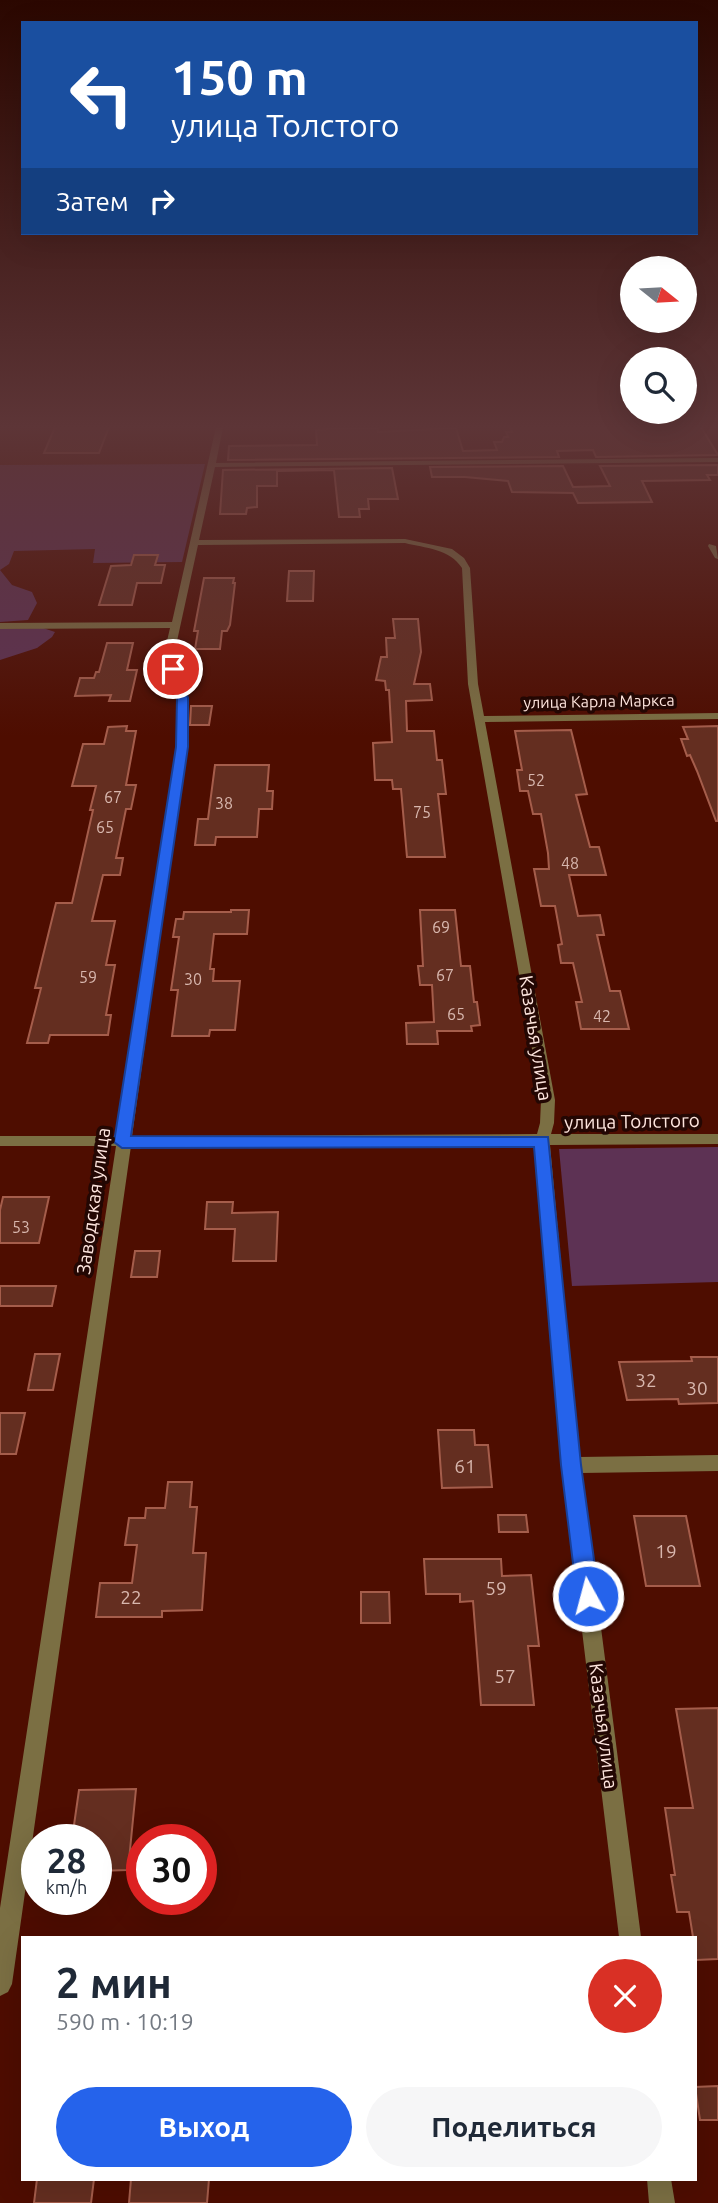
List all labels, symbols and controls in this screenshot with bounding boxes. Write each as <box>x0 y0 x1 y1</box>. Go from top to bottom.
icon: left <box>56 49 147 140</box>
text: 150 m <box>171 49 308 104</box>
text: улица Толстого <box>171 107 399 143</box>
icon: right <box>143 182 181 220</box>
text: Затем <box>56 187 129 216</box>
north arrow <box>620 256 696 332</box>
map controls <box>620 256 697 424</box>
button: search <box>620 347 697 424</box>
pin <box>143 639 203 699</box>
icon: arrive <box>154 650 192 688</box>
street label: улица Карла Маркса <box>523 691 675 711</box>
house number: 52 <box>527 771 545 789</box>
house number: 67 <box>104 788 122 806</box>
house number: 38 <box>215 794 233 812</box>
house number: 75 <box>413 803 431 821</box>
house number: 65 <box>96 818 114 836</box>
house number: 48 <box>561 854 579 872</box>
house number: 69 <box>432 918 450 936</box>
house number: 67 <box>436 966 454 984</box>
house number: 59 <box>79 968 97 986</box>
house number: 30 <box>184 970 202 988</box>
street label: Казачья улица <box>515 974 557 1102</box>
house number: 65 <box>447 1005 465 1023</box>
house number: 42 <box>593 1007 611 1025</box>
street label: улица Толстого <box>564 1109 700 1133</box>
street label: Заводская улица <box>72 1126 114 1276</box>
house number: 53 <box>12 1218 30 1236</box>
house number: 32 <box>635 1369 657 1391</box>
house number: 30 <box>686 1377 708 1399</box>
house number: 61 <box>454 1455 476 1477</box>
house number: 19 <box>655 1540 677 1562</box>
position arrow <box>551 1559 625 1633</box>
house number: 59 <box>485 1577 507 1599</box>
house number: 22 <box>120 1586 142 1608</box>
street label: Казачья улица <box>585 1662 623 1790</box>
house number: 57 <box>494 1665 516 1687</box>
speed limit sign: 30 <box>126 1824 217 1915</box>
text: 28 <box>47 1840 86 1880</box>
text: km/h <box>46 1877 87 1897</box>
text: 2 мин <box>56 1959 172 2006</box>
button: close <box>588 1959 662 2033</box>
text: 590 m · 10:19 <box>56 2009 194 2034</box>
button: Выход <box>56 2087 352 2167</box>
button: Поделиться <box>366 2087 662 2167</box>

